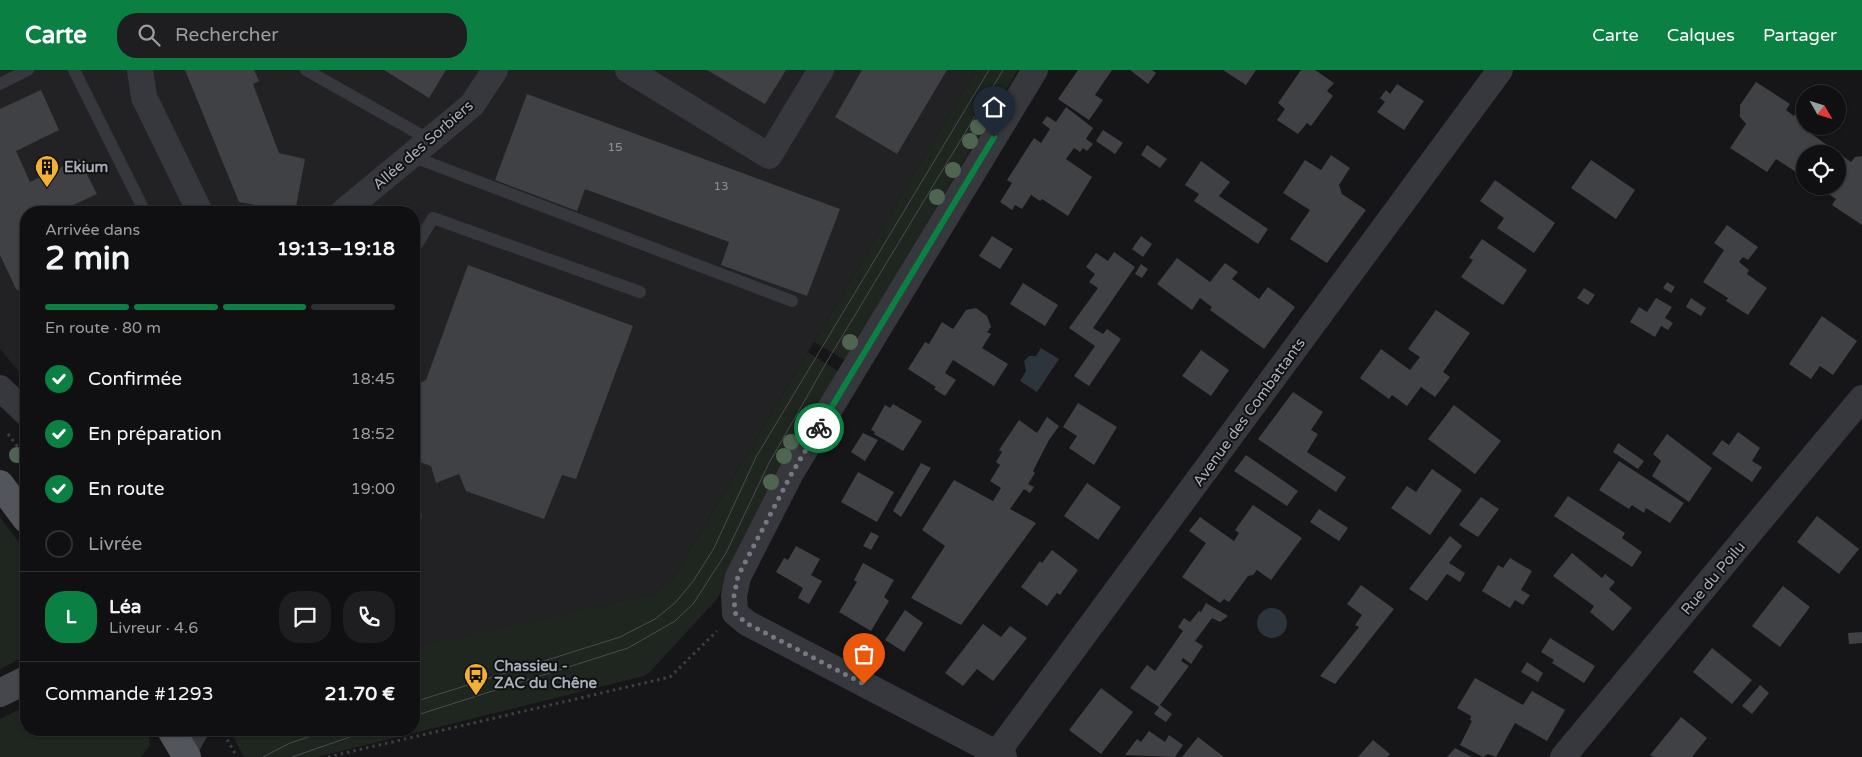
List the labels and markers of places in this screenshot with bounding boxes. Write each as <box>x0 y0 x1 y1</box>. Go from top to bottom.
pin <box>973 86 1015 137</box>
building icon: Ekium <box>34 154 60 188</box>
place label: Ekium <box>64 158 108 176</box>
pin <box>843 633 885 684</box>
place label: Chassieu - ZAC du Chêne <box>494 657 598 692</box>
bus stop icon: Chassieu - ZAC du Chêne <box>463 662 489 696</box>

